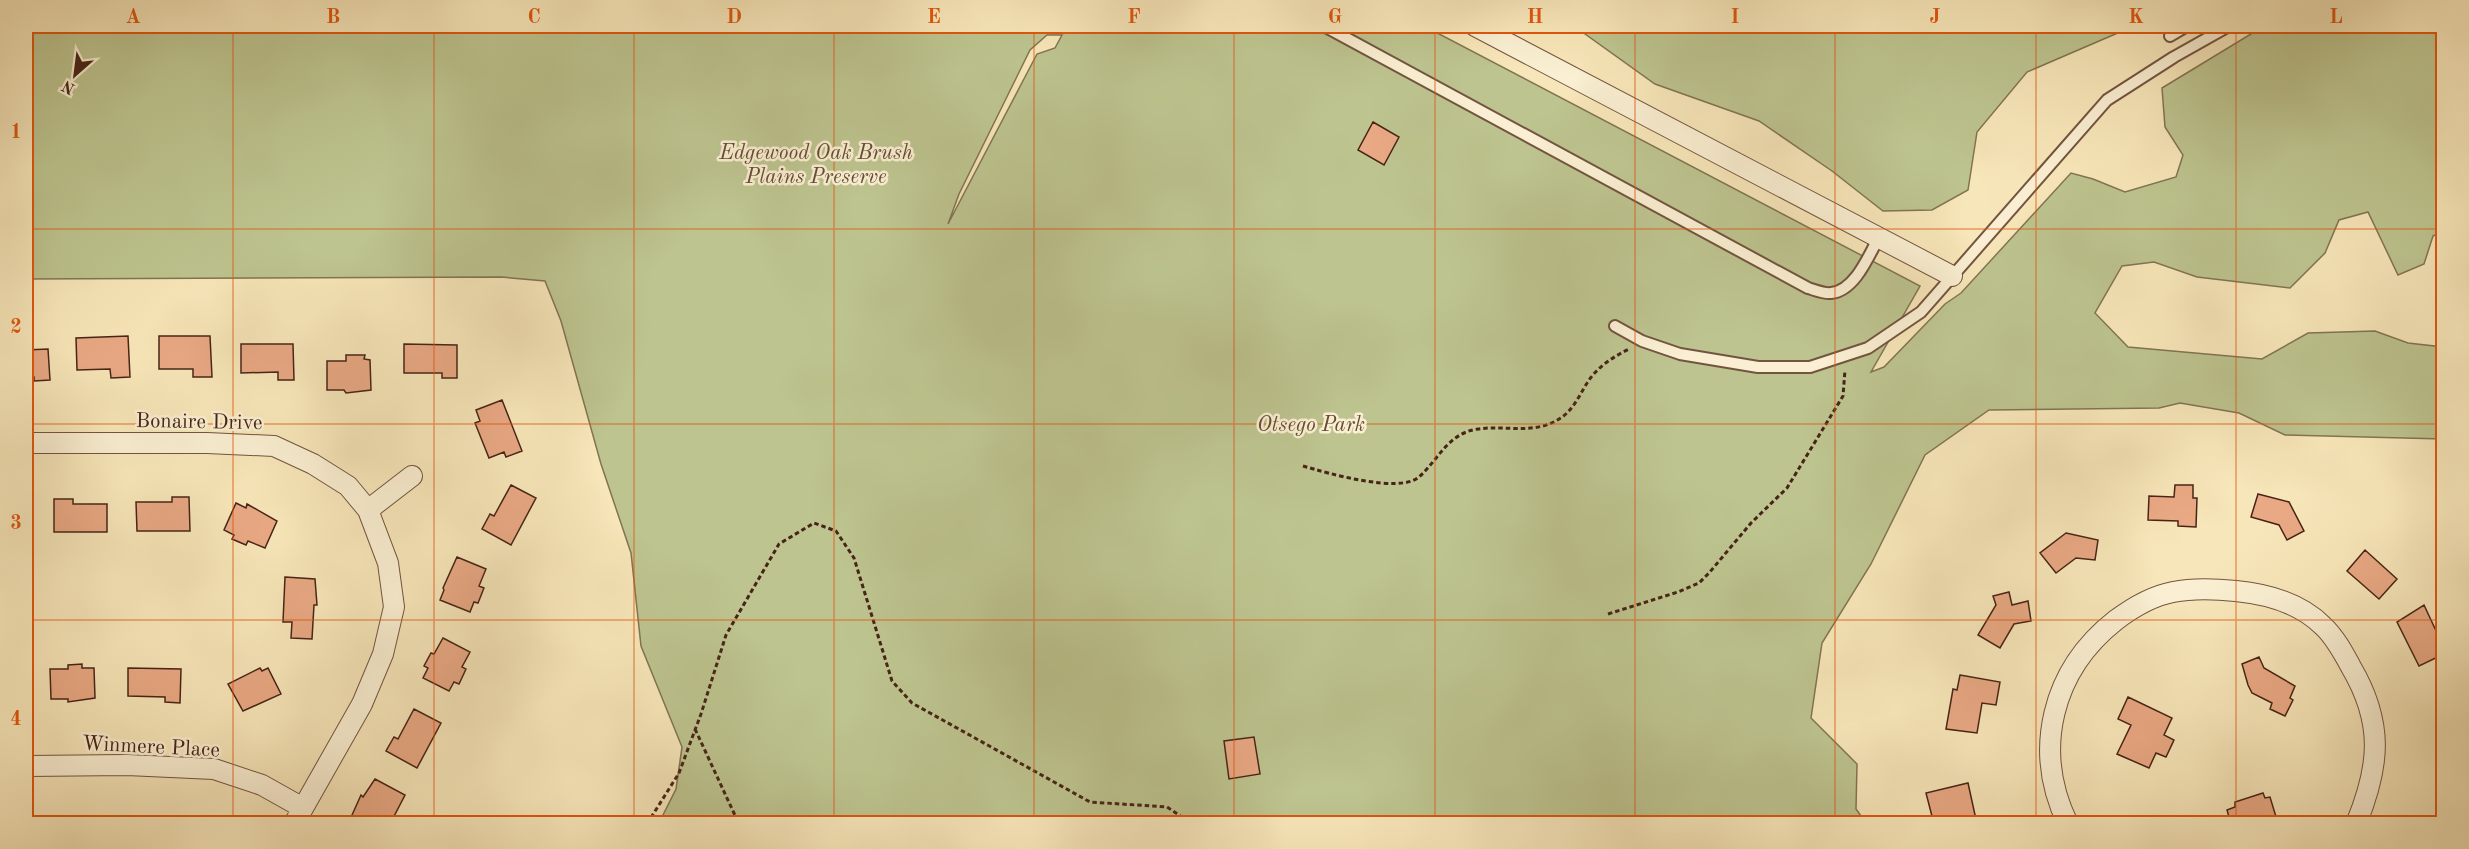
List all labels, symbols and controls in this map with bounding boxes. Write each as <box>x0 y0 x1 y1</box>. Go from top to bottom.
text: A <box>125 8 141 28</box>
text: B <box>326 8 340 28</box>
text: C <box>527 8 541 28</box>
text: D <box>726 8 742 28</box>
text: E <box>927 8 941 28</box>
text: F <box>1127 8 1141 28</box>
text: G <box>1328 8 1342 28</box>
text: H <box>1527 8 1543 28</box>
text: I <box>1731 8 1739 28</box>
text: J <box>1930 8 1941 28</box>
text: K <box>2128 8 2144 28</box>
text: L <box>2329 8 2343 28</box>
north arrow <box>45 45 105 105</box>
text: N <box>59 76 78 96</box>
text: 1 <box>10 123 22 143</box>
park label: Edgewood Oak Brush Plains Preserve <box>718 143 913 188</box>
text: 2 <box>10 318 22 338</box>
street label: Bonaire Drive <box>135 411 263 434</box>
park label: Otsego Park <box>1257 415 1365 436</box>
text: 3 <box>10 514 22 534</box>
text: 4 <box>10 710 22 730</box>
street label: Winmere Place <box>81 733 220 762</box>

